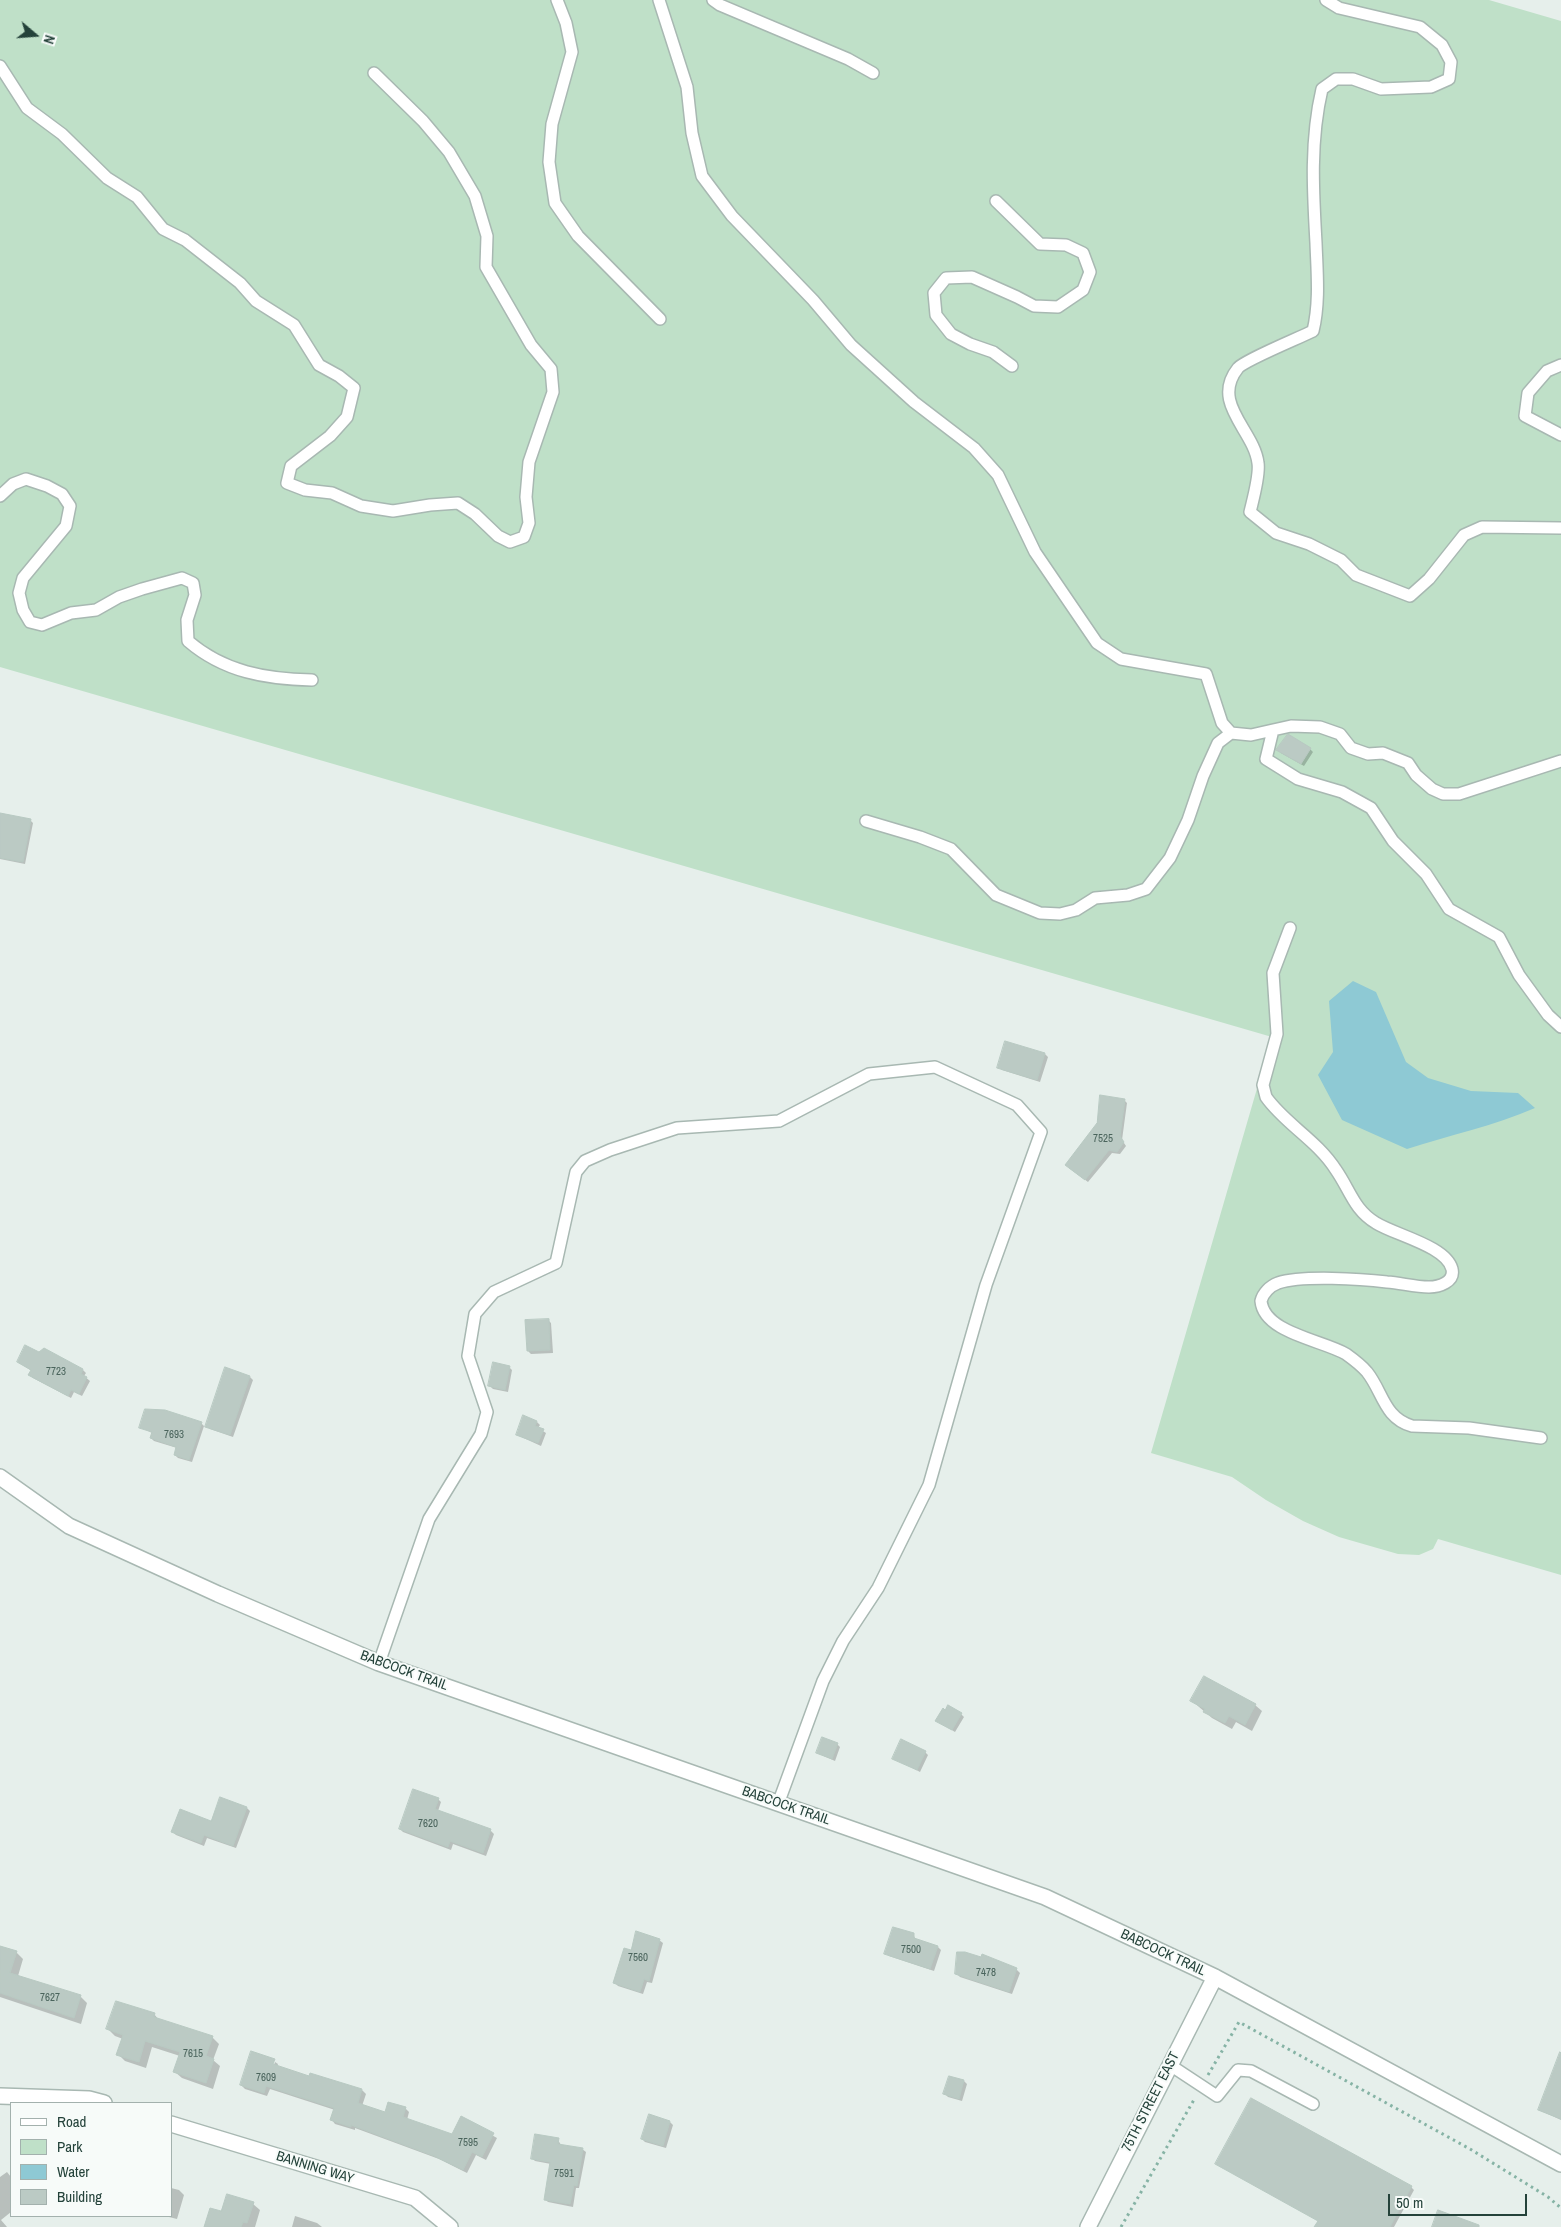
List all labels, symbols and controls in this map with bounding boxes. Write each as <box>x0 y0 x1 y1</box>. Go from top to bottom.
north arrow <box>10 10 60 60</box>
text: N <box>39 33 59 46</box>
house number: 7525 <box>1093 1132 1113 1146</box>
house number: 7723 <box>46 1365 66 1379</box>
house number: 7693 <box>164 1428 184 1442</box>
street label: BABCOCK TRAIL <box>358 1647 450 1695</box>
street label: BABCOCK TRAIL <box>740 1783 832 1829</box>
house number: 7620 <box>418 1817 438 1831</box>
street label: BABCOCK TRAIL <box>1118 1926 1208 1980</box>
house number: 7500 <box>901 1943 921 1957</box>
house number: 7560 <box>628 1951 648 1965</box>
house number: 7478 <box>976 1966 996 1980</box>
house number: 7627 <box>40 1991 60 2005</box>
house number: 7615 <box>183 2047 203 2061</box>
street label: 75TH STREET EAST <box>1119 2049 1183 2155</box>
house number: 7609 <box>256 2071 276 2085</box>
legend <box>10 2102 172 2217</box>
text: Road <box>57 2111 86 2132</box>
text: Park <box>57 2136 82 2157</box>
house number: 7595 <box>458 2136 478 2150</box>
street label: BANNING WAY <box>274 2148 356 2188</box>
text: Water <box>57 2161 89 2182</box>
house number: 7591 <box>554 2167 574 2181</box>
scale bar <box>1391 2184 1530 2216</box>
text: Building <box>57 2186 102 2207</box>
text: 50 m <box>1396 2192 1423 2213</box>

